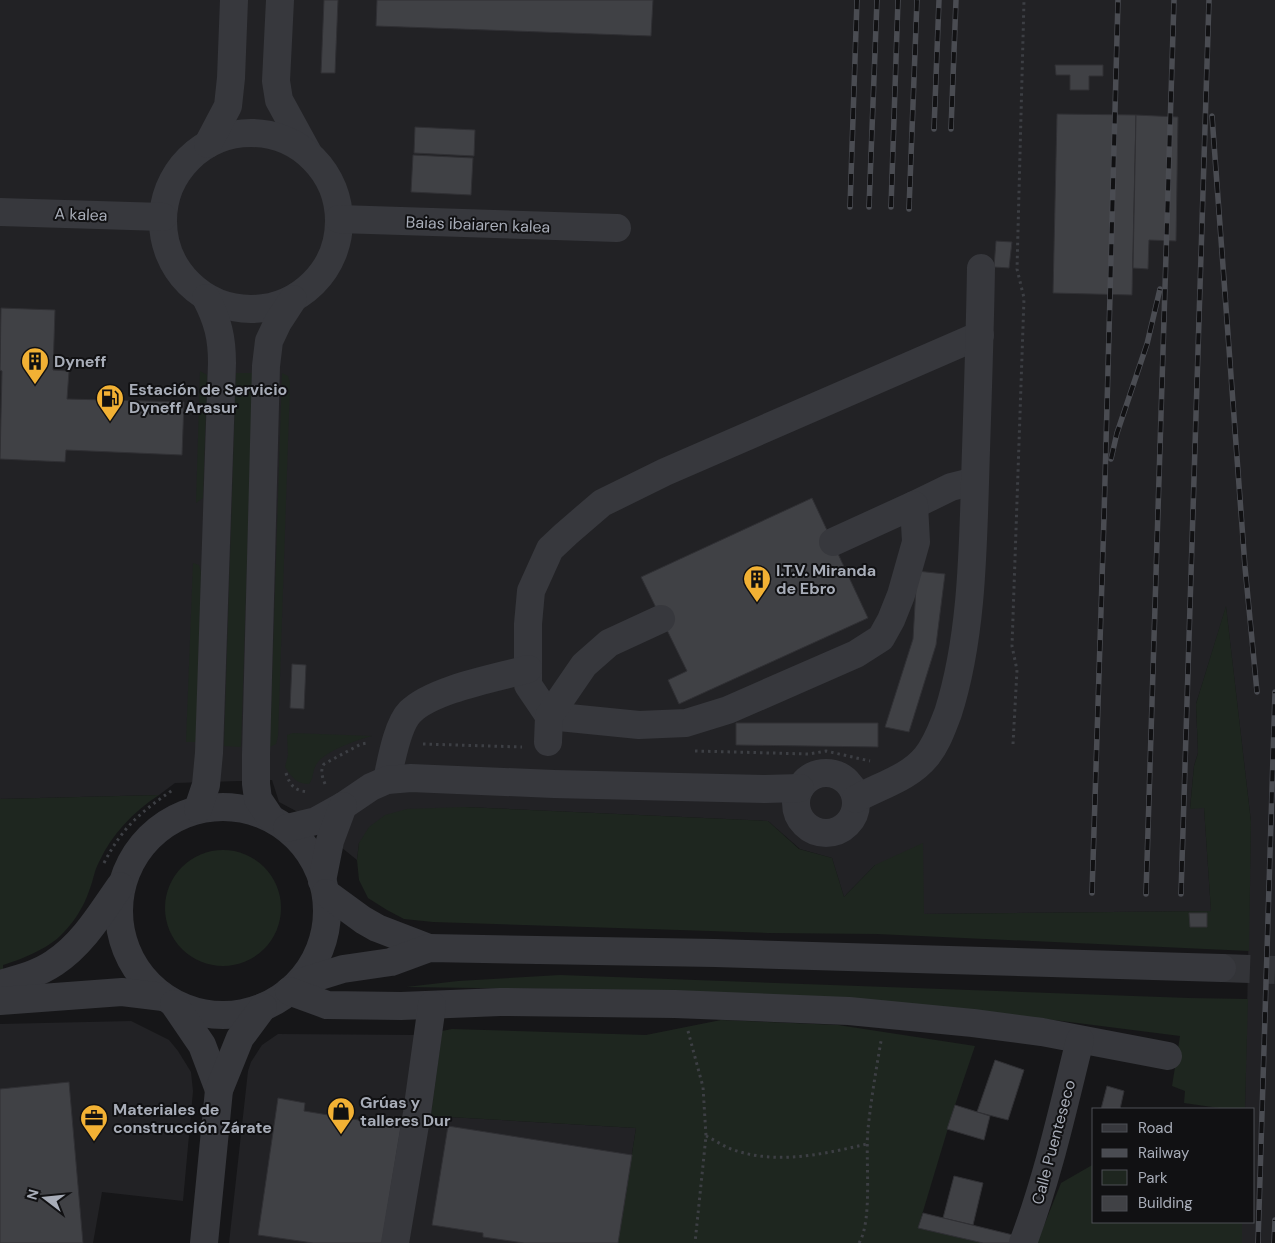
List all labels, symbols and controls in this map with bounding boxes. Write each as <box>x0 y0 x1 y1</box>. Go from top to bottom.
street label: A kalea <box>54 203 108 226</box>
street label: Baias ibaiaren kalea <box>405 211 551 238</box>
building icon: Dyneff <box>20 346 50 385</box>
place label: Dyneff <box>54 351 106 372</box>
place label: Estación de Servicio Dyneff Arasur <box>129 379 287 418</box>
fuel station icon: Estación de Servicio Dyneff Arasur <box>95 383 125 422</box>
place label: I.T.V. Miranda de Ebro <box>776 560 876 599</box>
building icon: I.T.V. Miranda de Ebro <box>742 564 772 603</box>
street label: Calle Puenteseco <box>1027 1077 1080 1207</box>
place label: Grúas y talleres Dur <box>360 1092 451 1131</box>
shop icon: Grúas y talleres Dur <box>326 1096 356 1135</box>
place label: Materiales de construcción Zárate <box>113 1099 272 1138</box>
office icon: Materiales de construcción Zárate <box>79 1103 109 1142</box>
legend <box>1092 1108 1255 1223</box>
text: Road <box>1138 1118 1173 1138</box>
text: Railway <box>1138 1143 1190 1163</box>
text: Park <box>1138 1168 1168 1188</box>
north arrow <box>20 1173 70 1223</box>
text: N <box>22 1187 43 1202</box>
text: Building <box>1138 1193 1193 1213</box>

